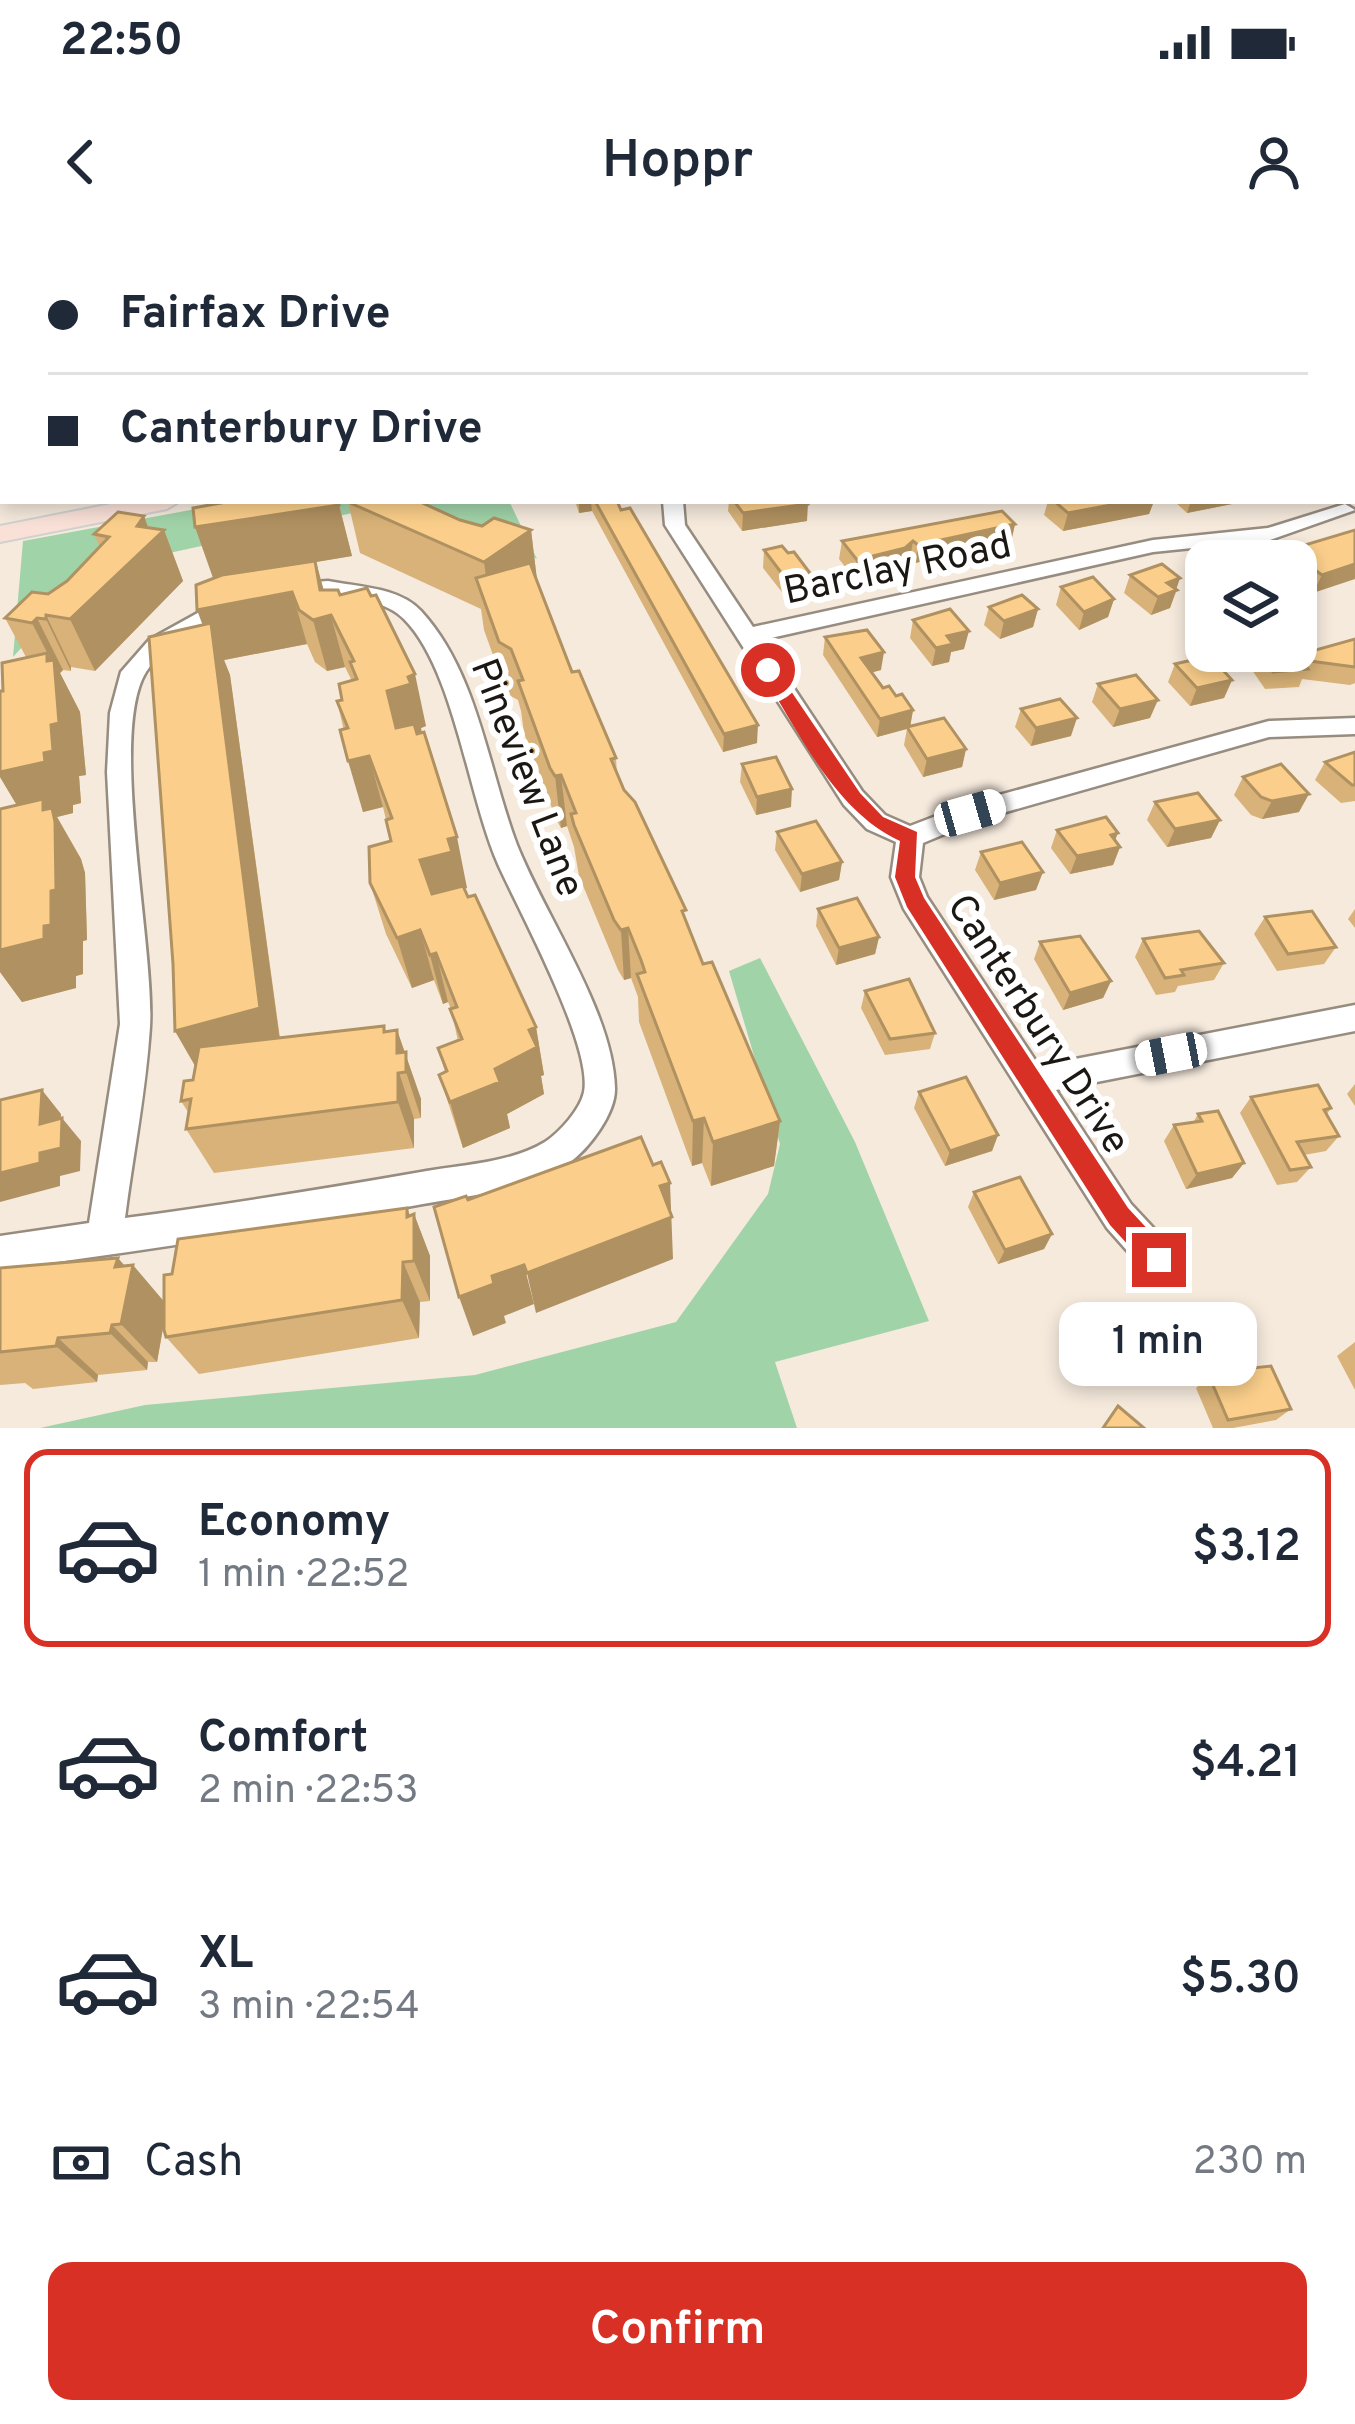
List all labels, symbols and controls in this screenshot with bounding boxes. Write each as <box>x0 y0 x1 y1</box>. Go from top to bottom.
text: 22:50 <box>60 14 183 71</box>
text: Hoppr <box>602 128 753 197</box>
icon: back <box>48 129 114 195</box>
icon: person <box>1241 129 1307 195</box>
text: Fairfax Drive <box>120 287 391 344</box>
text: Canterbury Drive <box>120 402 483 459</box>
street label: Barclay Road <box>780 522 1016 618</box>
map controls <box>1185 540 1317 672</box>
button: layers <box>1185 540 1317 672</box>
route start <box>741 643 795 697</box>
street label: Pineview Lane <box>457 653 593 905</box>
car <box>930 786 1010 840</box>
street label: Canterbury Drive <box>934 886 1139 1165</box>
car <box>1132 1029 1210 1079</box>
route end <box>1132 1233 1186 1287</box>
callout: 1 min <box>1060 1302 1258 1386</box>
text: 1 min <box>1112 1319 1204 1368</box>
icon: car <box>54 1494 162 1602</box>
text: Economy <box>198 1495 390 1552</box>
text: $3.12 <box>1192 1520 1301 1577</box>
text: 1 min · 22:52 <box>198 1552 409 1601</box>
icon: car <box>54 1710 162 1818</box>
text: Comfort <box>198 1711 368 1768</box>
text: $4.21 <box>1190 1736 1301 1793</box>
text: 2 min · 22:53 <box>198 1768 418 1817</box>
icon: car <box>54 1926 162 2034</box>
text: XL <box>198 1927 253 1984</box>
text: $5.30 <box>1180 1952 1301 2009</box>
text: 3 min · 22:54 <box>198 1984 420 2033</box>
icon: cash <box>48 2130 114 2196</box>
text: Cash <box>144 2135 243 2192</box>
text: 230 m <box>1193 2139 1307 2188</box>
button: Confirm <box>48 2262 1307 2400</box>

